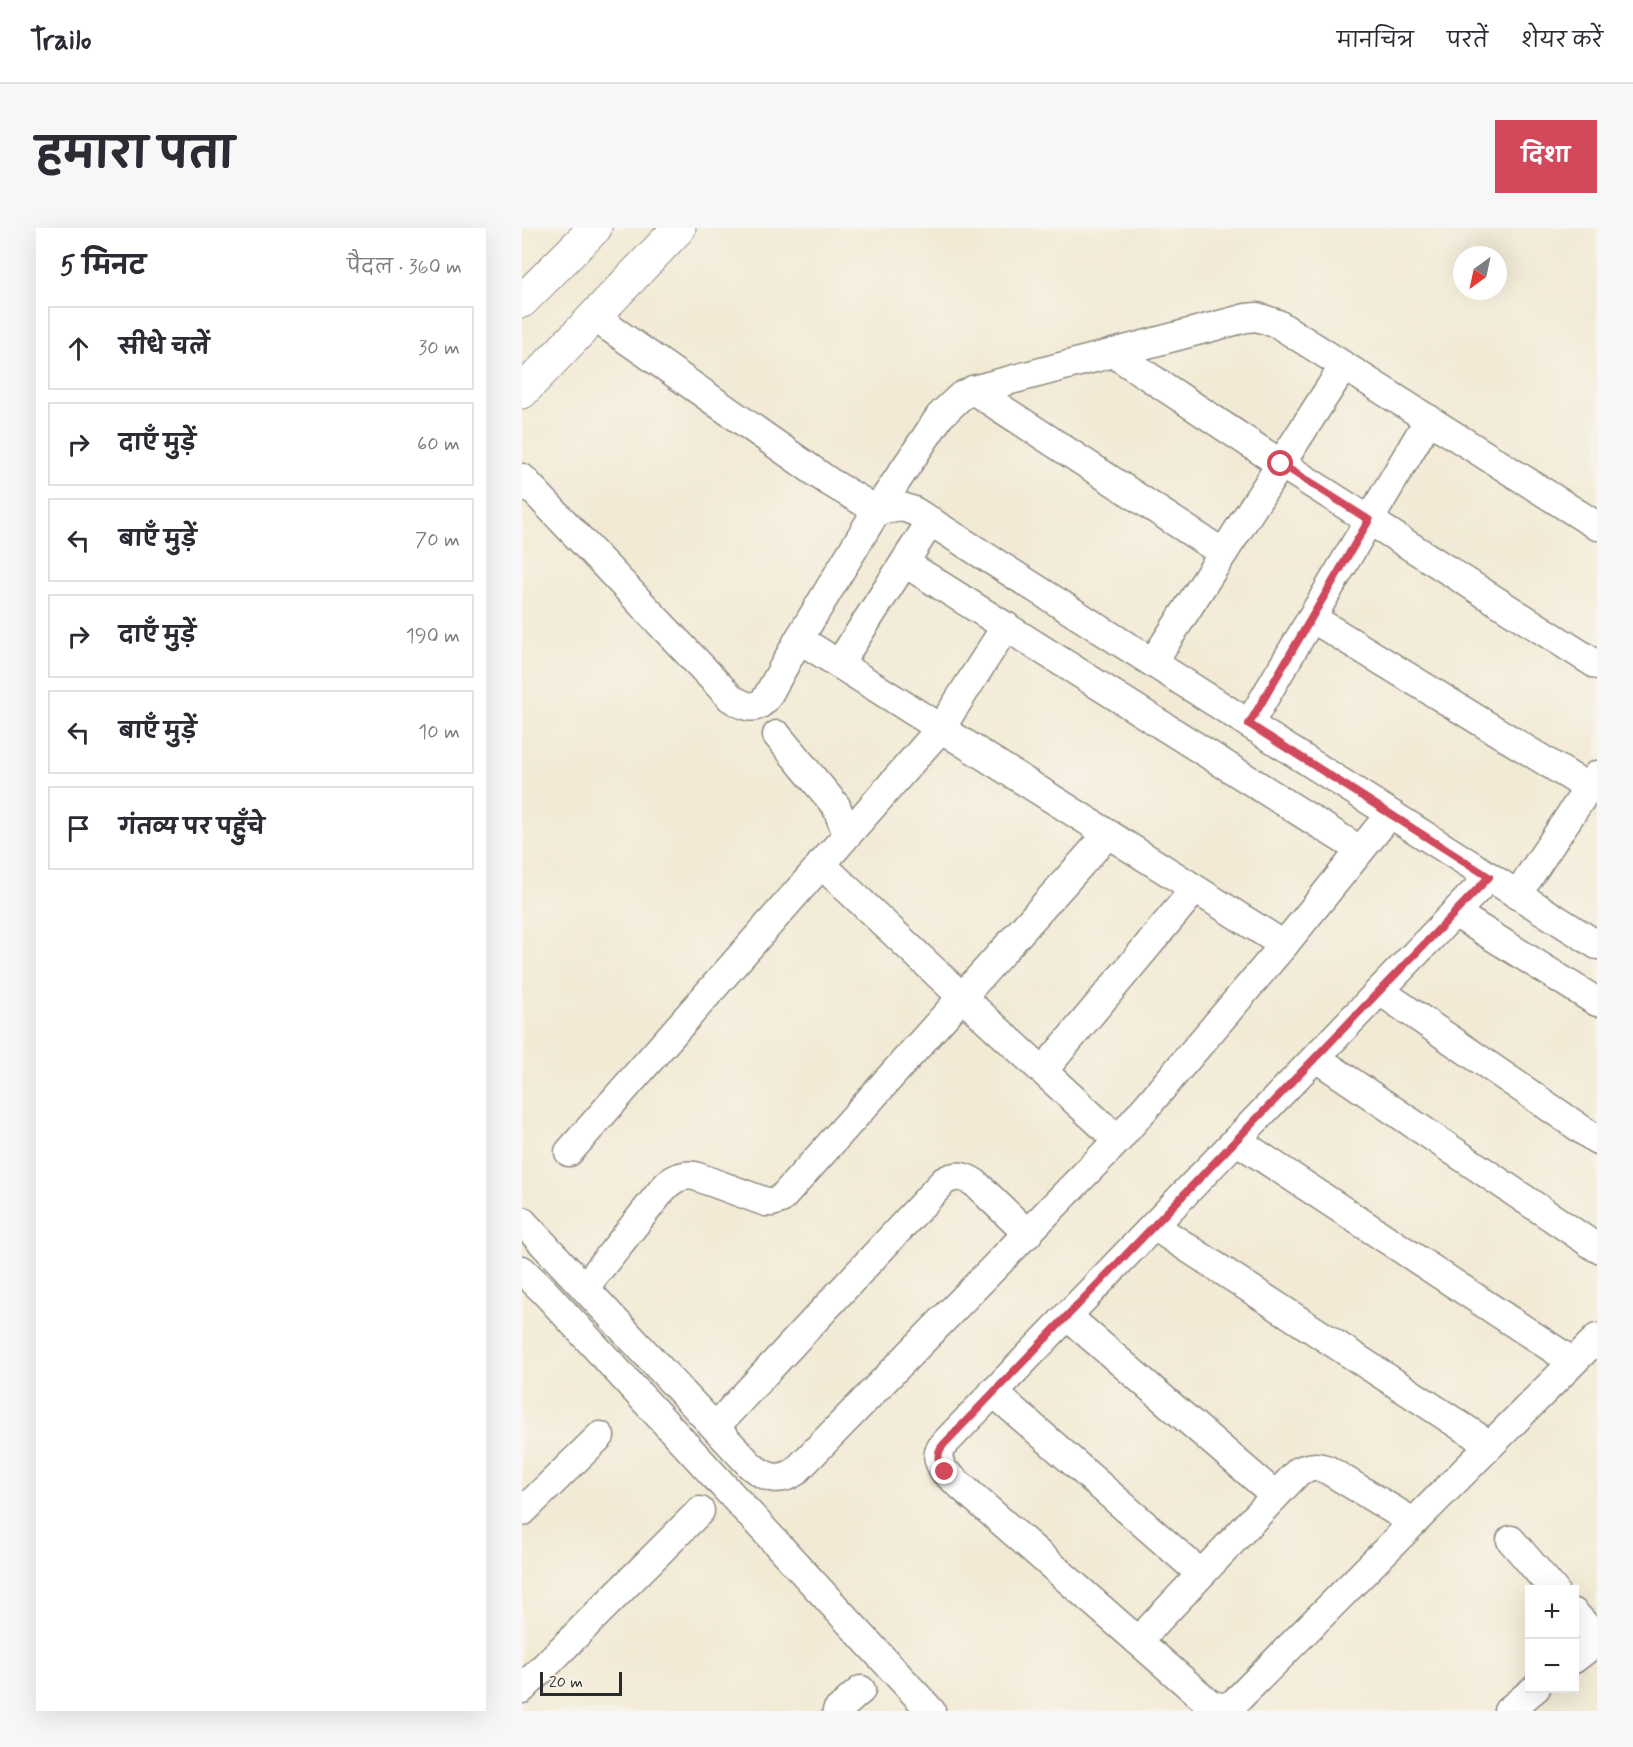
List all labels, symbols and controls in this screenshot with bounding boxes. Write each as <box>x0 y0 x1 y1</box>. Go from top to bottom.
text: Trailo <box>30 23 91 60</box>
text: मानचित्र <box>1337 27 1414 55</box>
text: परतें <box>1447 27 1488 55</box>
text: शेयर करें <box>1521 27 1603 55</box>
button: दिशा <box>1495 120 1597 193</box>
text: हमारा पता <box>36 128 234 183</box>
north arrow <box>1453 246 1507 300</box>
text: 5 मिनट <box>60 250 146 284</box>
text: पैदल · 360 m <box>347 254 462 281</box>
icon: ahead <box>62 332 95 365</box>
text: सीधे चलें <box>119 334 209 362</box>
text: 30 m <box>418 335 460 362</box>
icon: right <box>62 428 95 461</box>
text: दाएँ मुड़ें <box>119 430 196 458</box>
text: 60 m <box>417 431 460 458</box>
route start <box>1267 450 1293 476</box>
icon: left <box>62 524 95 557</box>
text: बाएँ मुड़ें <box>119 526 197 554</box>
text: 70 m <box>415 527 460 554</box>
icon: right <box>62 620 95 653</box>
text: दाएँ मुड़ें <box>119 622 196 650</box>
text: 190 m <box>406 623 460 650</box>
icon: left <box>62 716 95 749</box>
text: बाएँ मुड़ें <box>119 718 197 746</box>
text: 10 m <box>418 719 460 746</box>
icon: arrive <box>62 812 95 845</box>
text: गंतव्य पर पहुँचे <box>119 814 265 842</box>
route end <box>931 1458 957 1484</box>
map controls <box>1525 1585 1579 1693</box>
button: + <box>1525 1585 1579 1639</box>
button: − <box>1525 1639 1579 1693</box>
scale bar <box>540 1669 622 1696</box>
text: 20 m <box>549 1672 583 1693</box>

